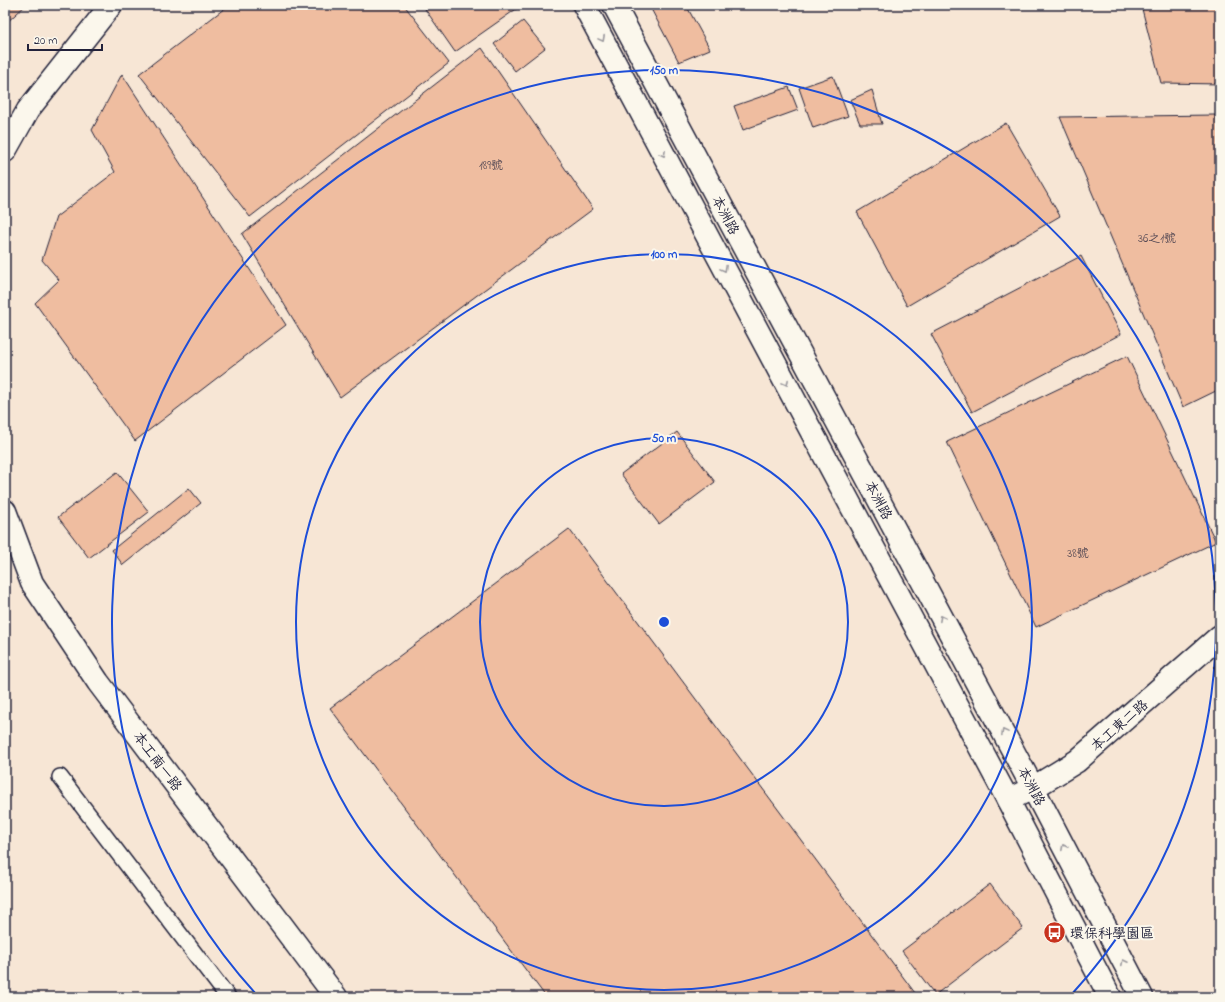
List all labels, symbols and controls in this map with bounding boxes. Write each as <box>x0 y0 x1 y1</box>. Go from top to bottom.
scale bar <box>28 26 102 52</box>
text: 20 m <box>34 32 57 50</box>
one-way arrow <box>597 35 605 43</box>
text: 150 m <box>650 62 679 80</box>
one-way arrow <box>658 150 666 157</box>
house number: 189號 <box>479 157 503 175</box>
street label: 本洲路 <box>706 192 744 239</box>
house number: 36之1號 <box>1138 230 1176 248</box>
text: 100 m <box>651 246 678 264</box>
one-way arrow <box>720 265 727 272</box>
one-way arrow <box>781 379 788 387</box>
text: 50 m <box>652 430 677 448</box>
street label: 本洲路 <box>859 477 897 524</box>
house number: 38號 <box>1067 545 1089 563</box>
one-way arrow <box>939 614 947 622</box>
centre of rings <box>657 615 671 629</box>
street label: 本工東二路 <box>1087 695 1153 757</box>
street label: 本工南一路 <box>127 728 186 796</box>
one-way arrow <box>1001 729 1008 736</box>
street label: 本洲路 <box>1012 763 1050 810</box>
one-way arrow <box>1062 844 1069 851</box>
bus stop icon: 環保科學園區 <box>1041 920 1067 946</box>
place label: 環保科學園區 <box>1070 924 1154 945</box>
one-way arrow <box>1121 959 1129 967</box>

